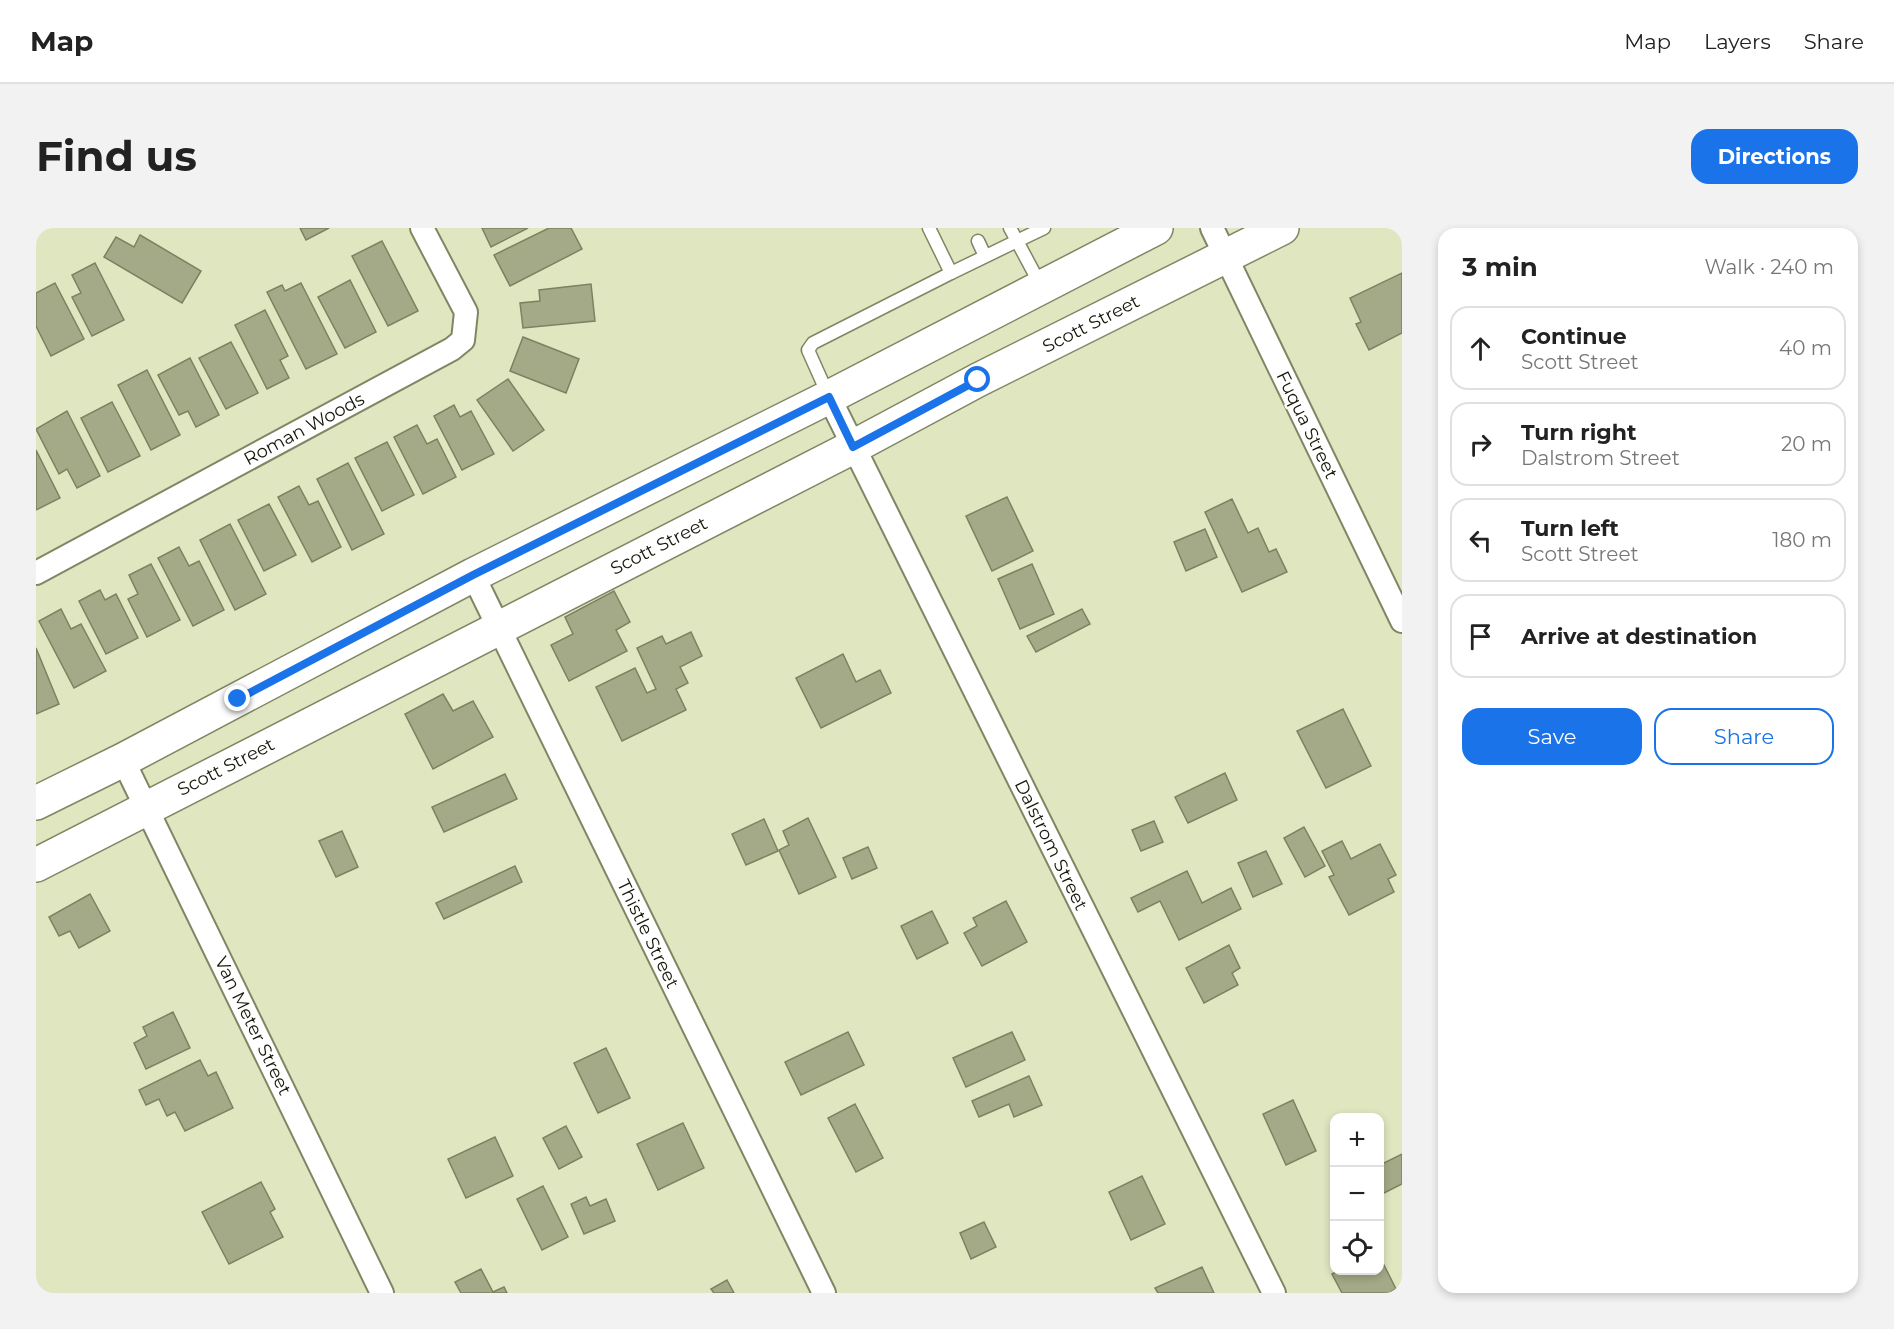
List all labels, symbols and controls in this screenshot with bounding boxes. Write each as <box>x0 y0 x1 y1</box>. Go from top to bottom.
text: Map <box>30 24 93 58</box>
text: Map <box>1624 29 1671 54</box>
text: Layers <box>1704 29 1771 54</box>
text: Share <box>1804 29 1864 54</box>
button: Directions <box>1691 129 1858 184</box>
text: Find us <box>36 130 197 182</box>
text: 3 min <box>1462 251 1538 283</box>
text: Walk · 240 m <box>1704 255 1834 279</box>
street label: Scott Street <box>1039 290 1143 358</box>
text: Continue <box>1521 323 1627 350</box>
icon: ahead <box>1464 332 1497 365</box>
text: 40 m <box>1779 336 1832 360</box>
text: Scott Street <box>1521 350 1639 374</box>
route start <box>964 366 990 392</box>
street label: Fuqua Street <box>1271 367 1343 483</box>
street label: Roman Woods <box>240 388 368 470</box>
text: Turn right <box>1521 419 1636 446</box>
icon: right <box>1464 428 1497 461</box>
text: 20 m <box>1781 432 1832 456</box>
text: Dalstrom Street <box>1521 446 1680 470</box>
street label: Scott Street <box>607 512 711 580</box>
text: Turn left <box>1521 515 1619 542</box>
icon: left <box>1464 524 1497 557</box>
text: 180 m <box>1772 528 1832 552</box>
text: Scott Street <box>1521 542 1639 566</box>
icon: arrive <box>1464 620 1497 653</box>
text: Arrive at destination <box>1521 623 1757 650</box>
route end <box>224 685 250 711</box>
button: Save <box>1462 708 1642 765</box>
button: Share <box>1654 708 1834 765</box>
street label: Scott Street <box>174 733 278 801</box>
street label: Dalstrom Street <box>1010 776 1092 914</box>
street label: Thistle Street <box>612 876 684 992</box>
street label: Van Meter Street <box>210 953 296 1099</box>
map controls <box>1330 1113 1384 1275</box>
button: + <box>1330 1113 1384 1167</box>
button: − <box>1330 1167 1384 1221</box>
button: locate <box>1330 1221 1384 1275</box>

